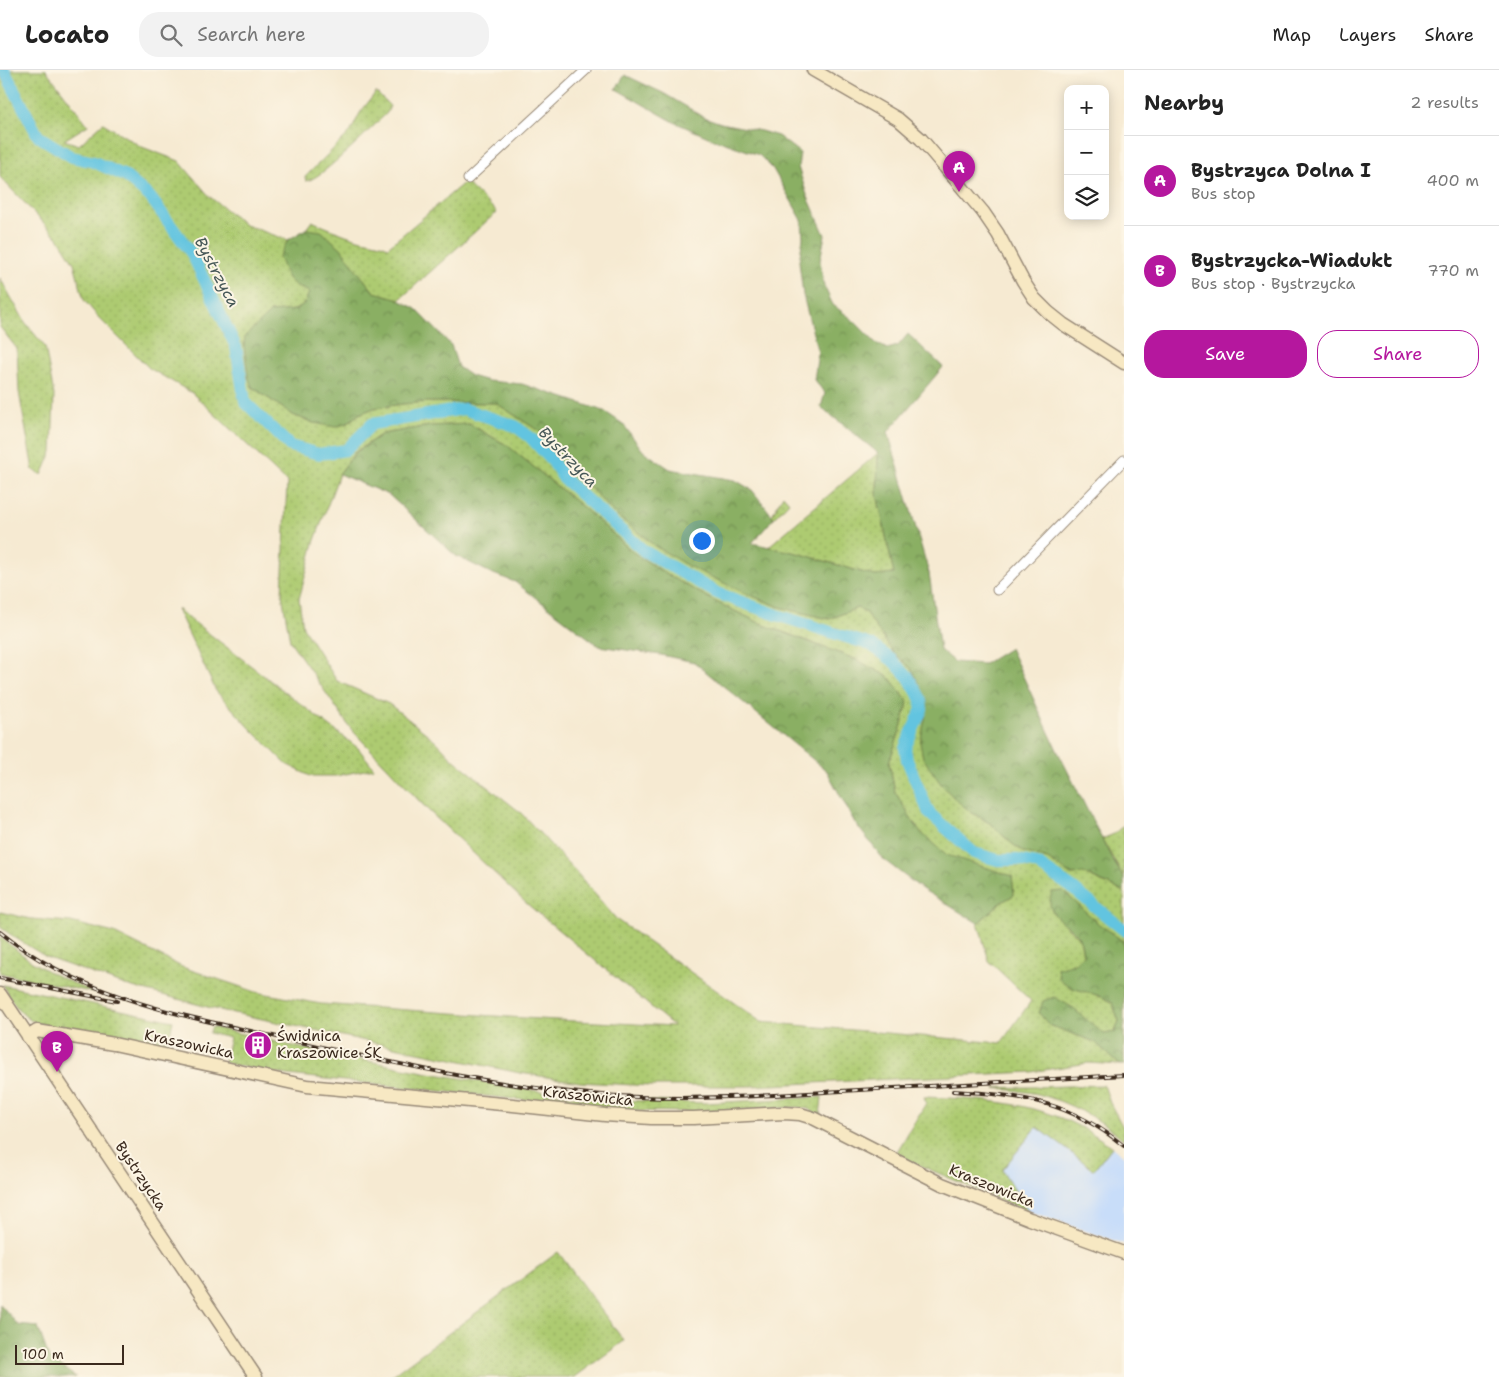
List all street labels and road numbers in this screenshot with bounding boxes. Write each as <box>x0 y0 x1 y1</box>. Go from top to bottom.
street label: Kraszowicka <box>142 1025 236 1063</box>
street label: Kraszowicka <box>542 1081 635 1111</box>
street label: Bystrzycka <box>111 1138 172 1215</box>
street label: Kraszowicka <box>946 1160 1038 1213</box>

